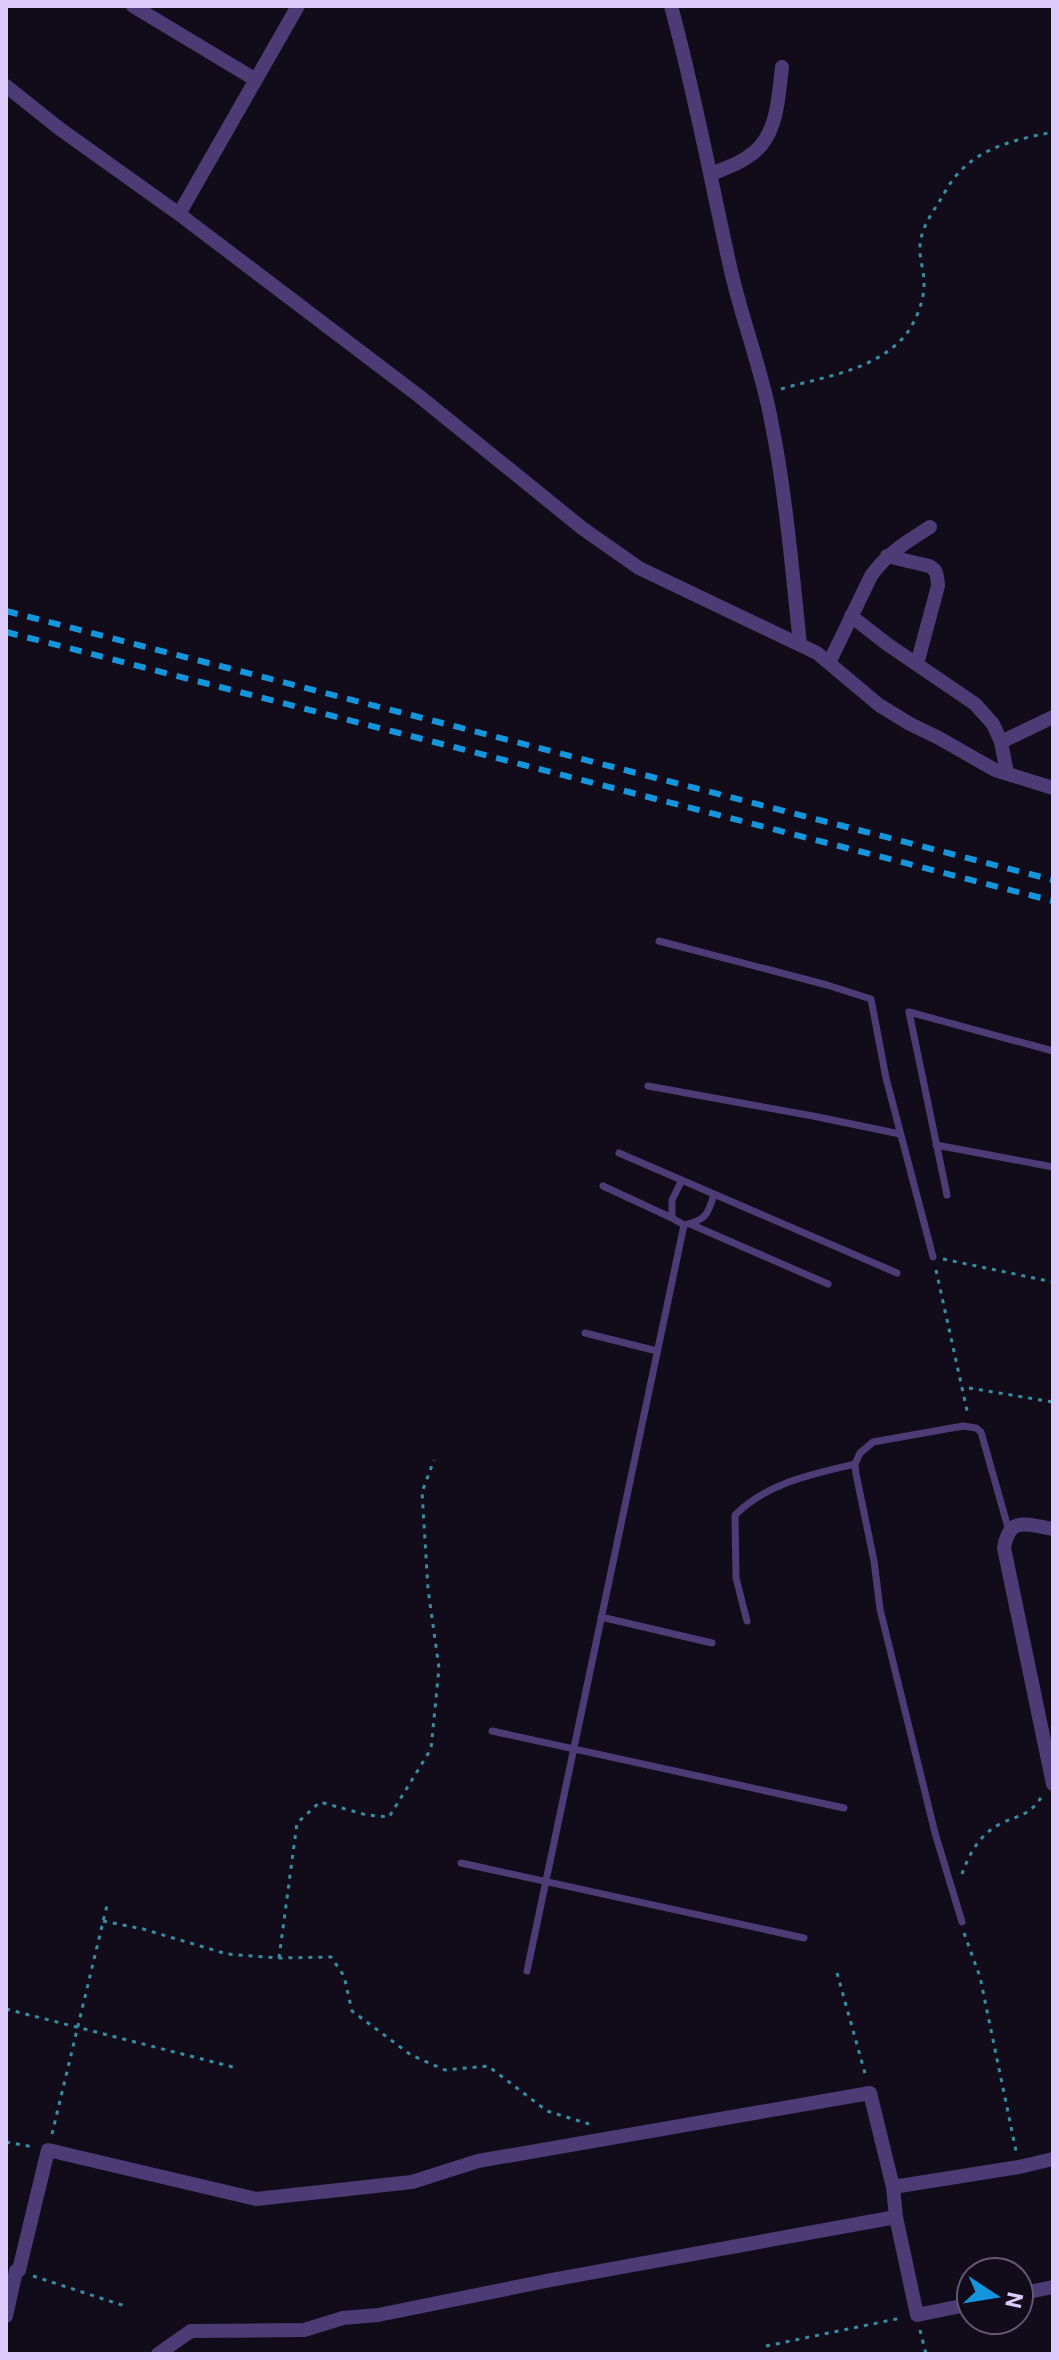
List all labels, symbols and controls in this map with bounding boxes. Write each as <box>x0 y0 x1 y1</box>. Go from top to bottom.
north arrow <box>955 2256 1035 2336</box>
text: N <box>1000 2290 1028 2310</box>

